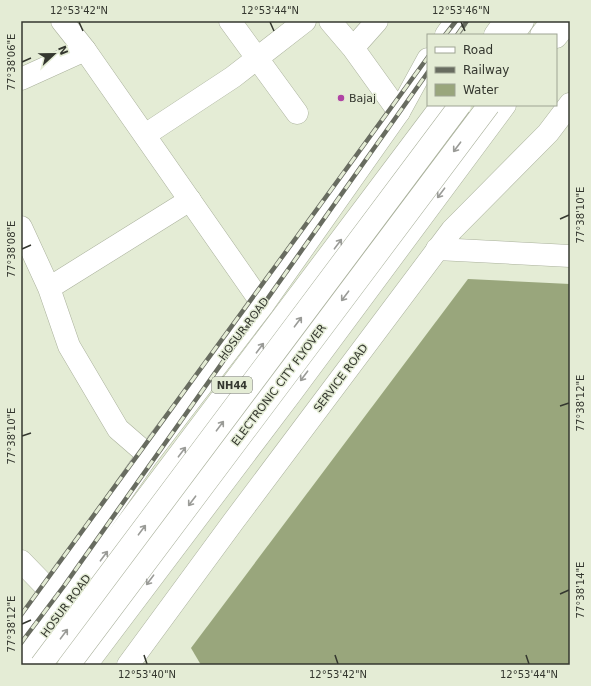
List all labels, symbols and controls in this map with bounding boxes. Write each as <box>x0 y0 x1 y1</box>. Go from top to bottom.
text: 12°53'42"N <box>50 5 108 16</box>
text: 12°53'44"N <box>241 5 299 16</box>
text: 12°53'46"N <box>432 5 490 16</box>
text: 77°38'06"E <box>6 34 17 90</box>
north arrow <box>34 34 74 74</box>
legend <box>427 34 557 106</box>
text: Road <box>463 43 493 57</box>
text: N <box>55 44 71 57</box>
text: Railway <box>463 63 509 77</box>
text: Water <box>463 83 499 97</box>
place label: Bajaj <box>349 92 376 105</box>
marker: Bajaj <box>336 93 346 103</box>
one-way arrow <box>453 142 461 153</box>
one-way arrow <box>437 187 445 198</box>
text: 77°38'10"E <box>575 187 586 243</box>
text: 77°38'08"E <box>6 221 17 277</box>
one-way arrow <box>334 239 342 250</box>
one-way arrow <box>341 291 349 302</box>
street label: HOSUR ROAD <box>216 295 272 363</box>
one-way arrow <box>294 317 302 328</box>
street label: ELECTRONIC CITY FLYOVER <box>229 321 329 448</box>
street label: SERVICE ROAD <box>311 341 371 415</box>
one-way arrow <box>256 343 264 354</box>
one-way arrow <box>300 370 309 381</box>
text: 77°38'12"E <box>575 375 586 431</box>
road number: NH44 <box>212 377 252 393</box>
text: 77°38'10"E <box>6 408 17 464</box>
one-way arrow <box>216 420 224 431</box>
one-way arrow <box>178 446 186 457</box>
one-way arrow <box>187 495 196 506</box>
one-way arrow <box>138 524 146 535</box>
one-way arrow <box>100 550 108 561</box>
text: 77°38'14"E <box>575 562 586 618</box>
street label: HOSUR ROAD <box>38 572 94 640</box>
one-way arrow <box>146 574 154 585</box>
text: 77°38'12"E <box>6 596 17 652</box>
one-way arrow <box>60 628 68 639</box>
text: 12°53'40"N <box>118 669 176 680</box>
text: 12°53'42"N <box>309 669 367 680</box>
text: 12°53'44"N <box>500 669 558 680</box>

